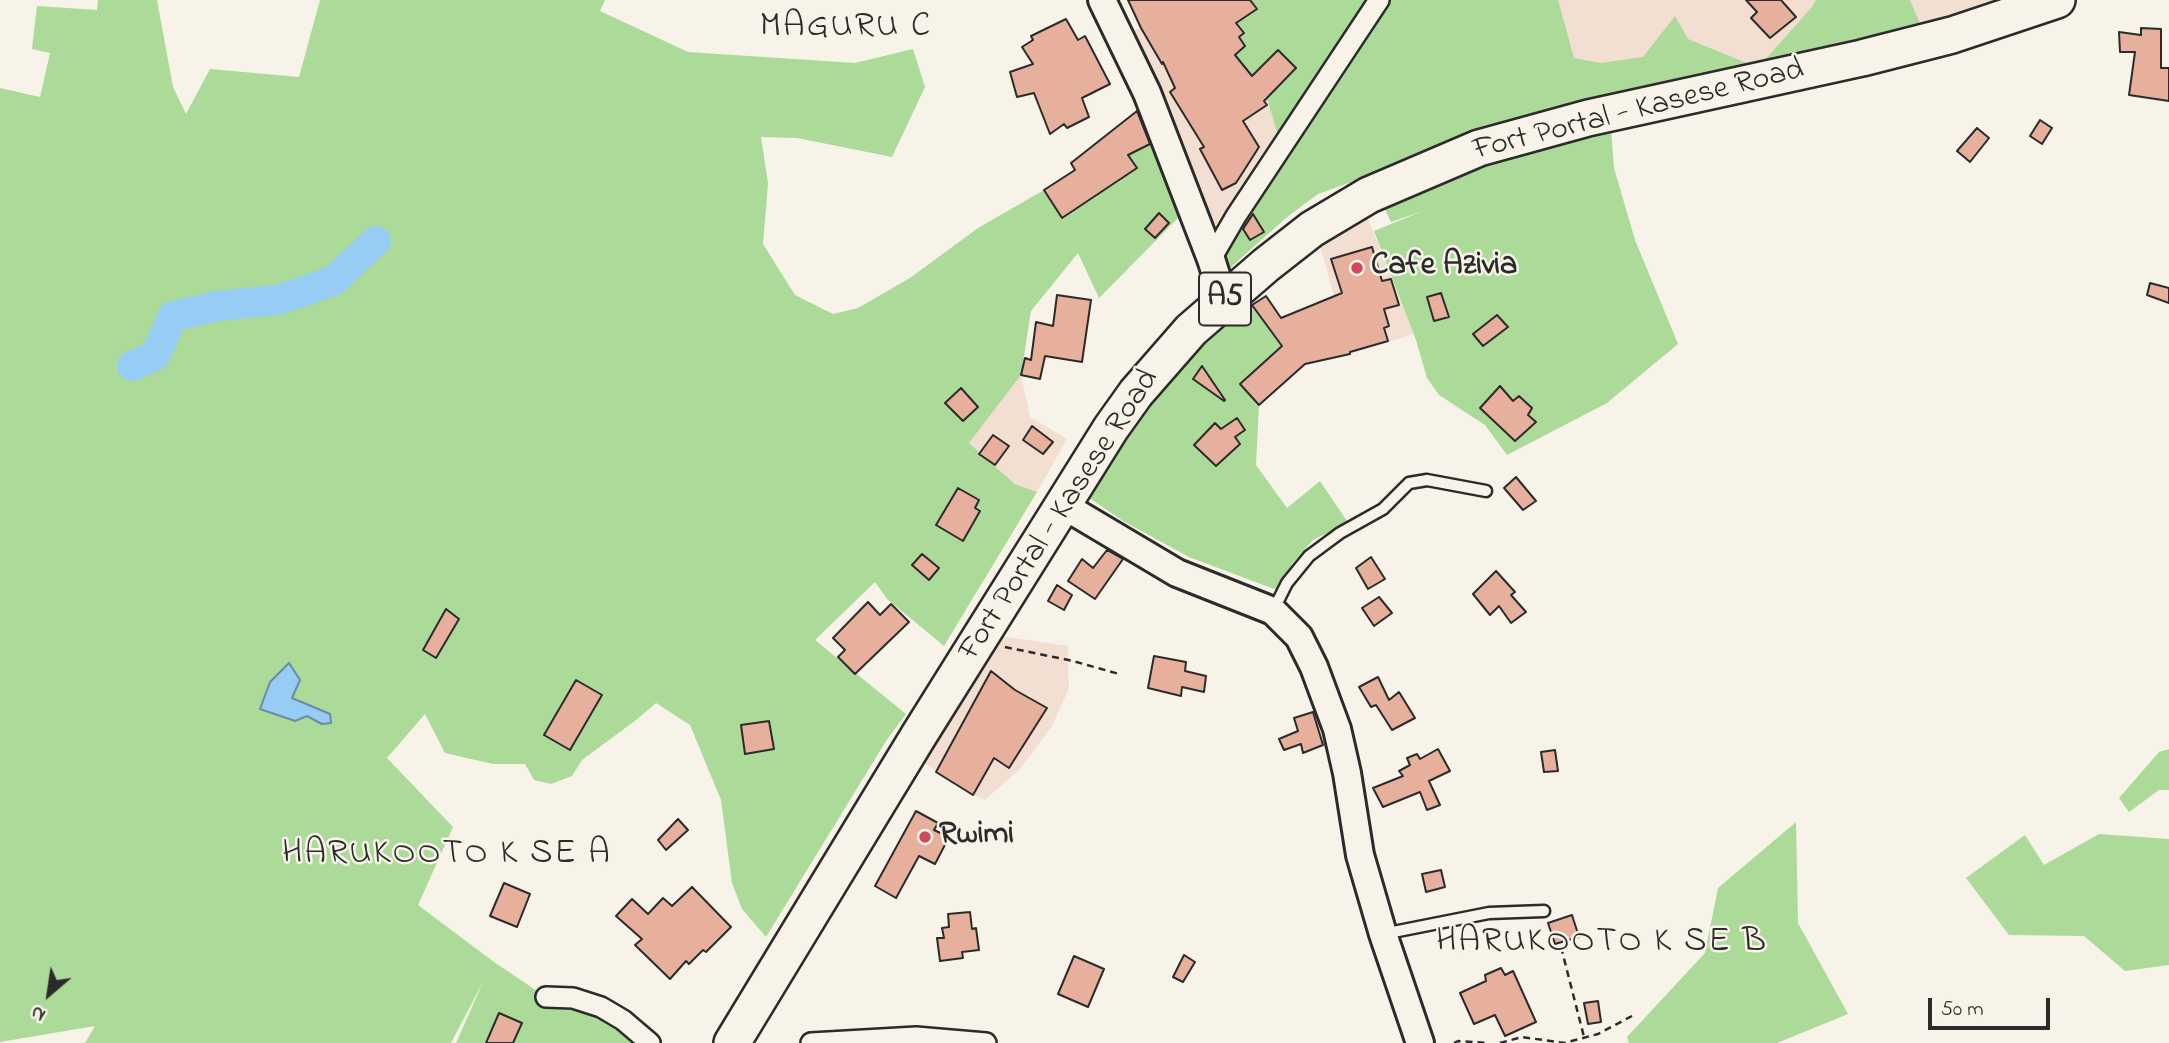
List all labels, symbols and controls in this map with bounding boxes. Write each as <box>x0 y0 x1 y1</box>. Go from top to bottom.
district label: MAGURU C <box>761 8 931 50</box>
street label: Fort Portal - Kasese Road <box>1470 52 1808 172</box>
place label: Cafe Azivia <box>1371 249 1517 287</box>
marker: Cafe Azivia <box>1349 260 1365 276</box>
road number: A5 <box>1199 272 1251 326</box>
street label: Fort Portal - Kasese Road <box>952 363 1170 669</box>
place label: Rwimi <box>939 818 1014 856</box>
marker: Rwimi <box>917 829 933 845</box>
district label: HARUKOOTO K SE A <box>284 835 610 877</box>
district label: HARUKOOTO K SE B <box>1438 923 1766 965</box>
north arrow <box>14 959 84 1029</box>
scale bar <box>1931 984 2054 1028</box>
text: 50 m <box>1941 995 1984 1025</box>
text: N <box>26 998 51 1028</box>

